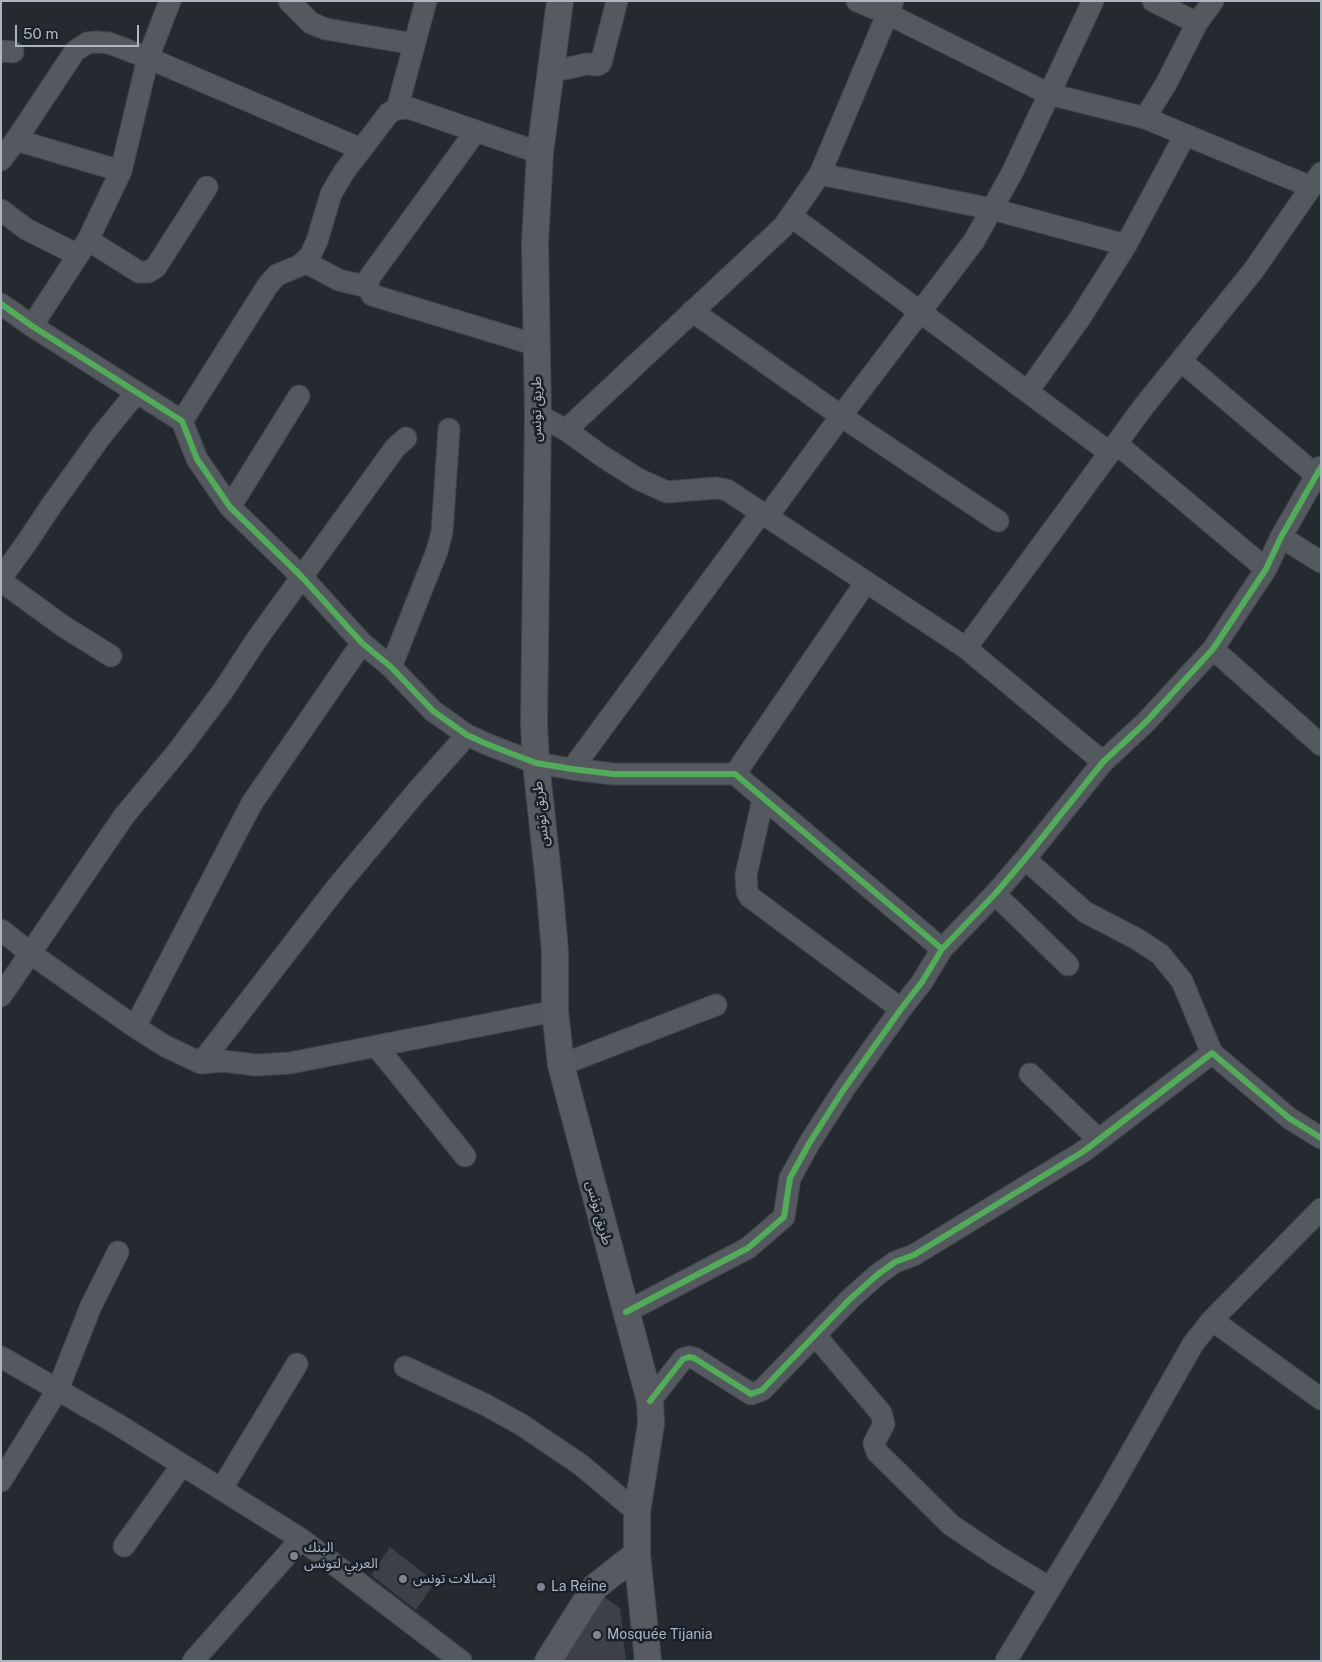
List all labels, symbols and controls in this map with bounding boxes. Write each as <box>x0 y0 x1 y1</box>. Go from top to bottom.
scale bar <box>18 15 141 47</box>
text: 50 m <box>23 25 58 42</box>
street label: طريق تونس <box>529 376 545 442</box>
street label: طريق تونس <box>529 780 553 848</box>
street label: طريق تونس <box>582 1179 616 1247</box>
place label: البنك العربي لتونس <box>304 1540 378 1572</box>
marker: البنك العربي لتونس <box>288 1550 300 1562</box>
place label: إتصالات تونس <box>413 1571 496 1587</box>
marker: إتصالات تونس <box>397 1573 409 1585</box>
place label: La Reine <box>551 1579 607 1595</box>
marker: La Reine <box>535 1581 547 1593</box>
place label: Mosquée Tijania <box>607 1627 712 1643</box>
marker: Mosquée Tijania <box>591 1629 603 1641</box>

